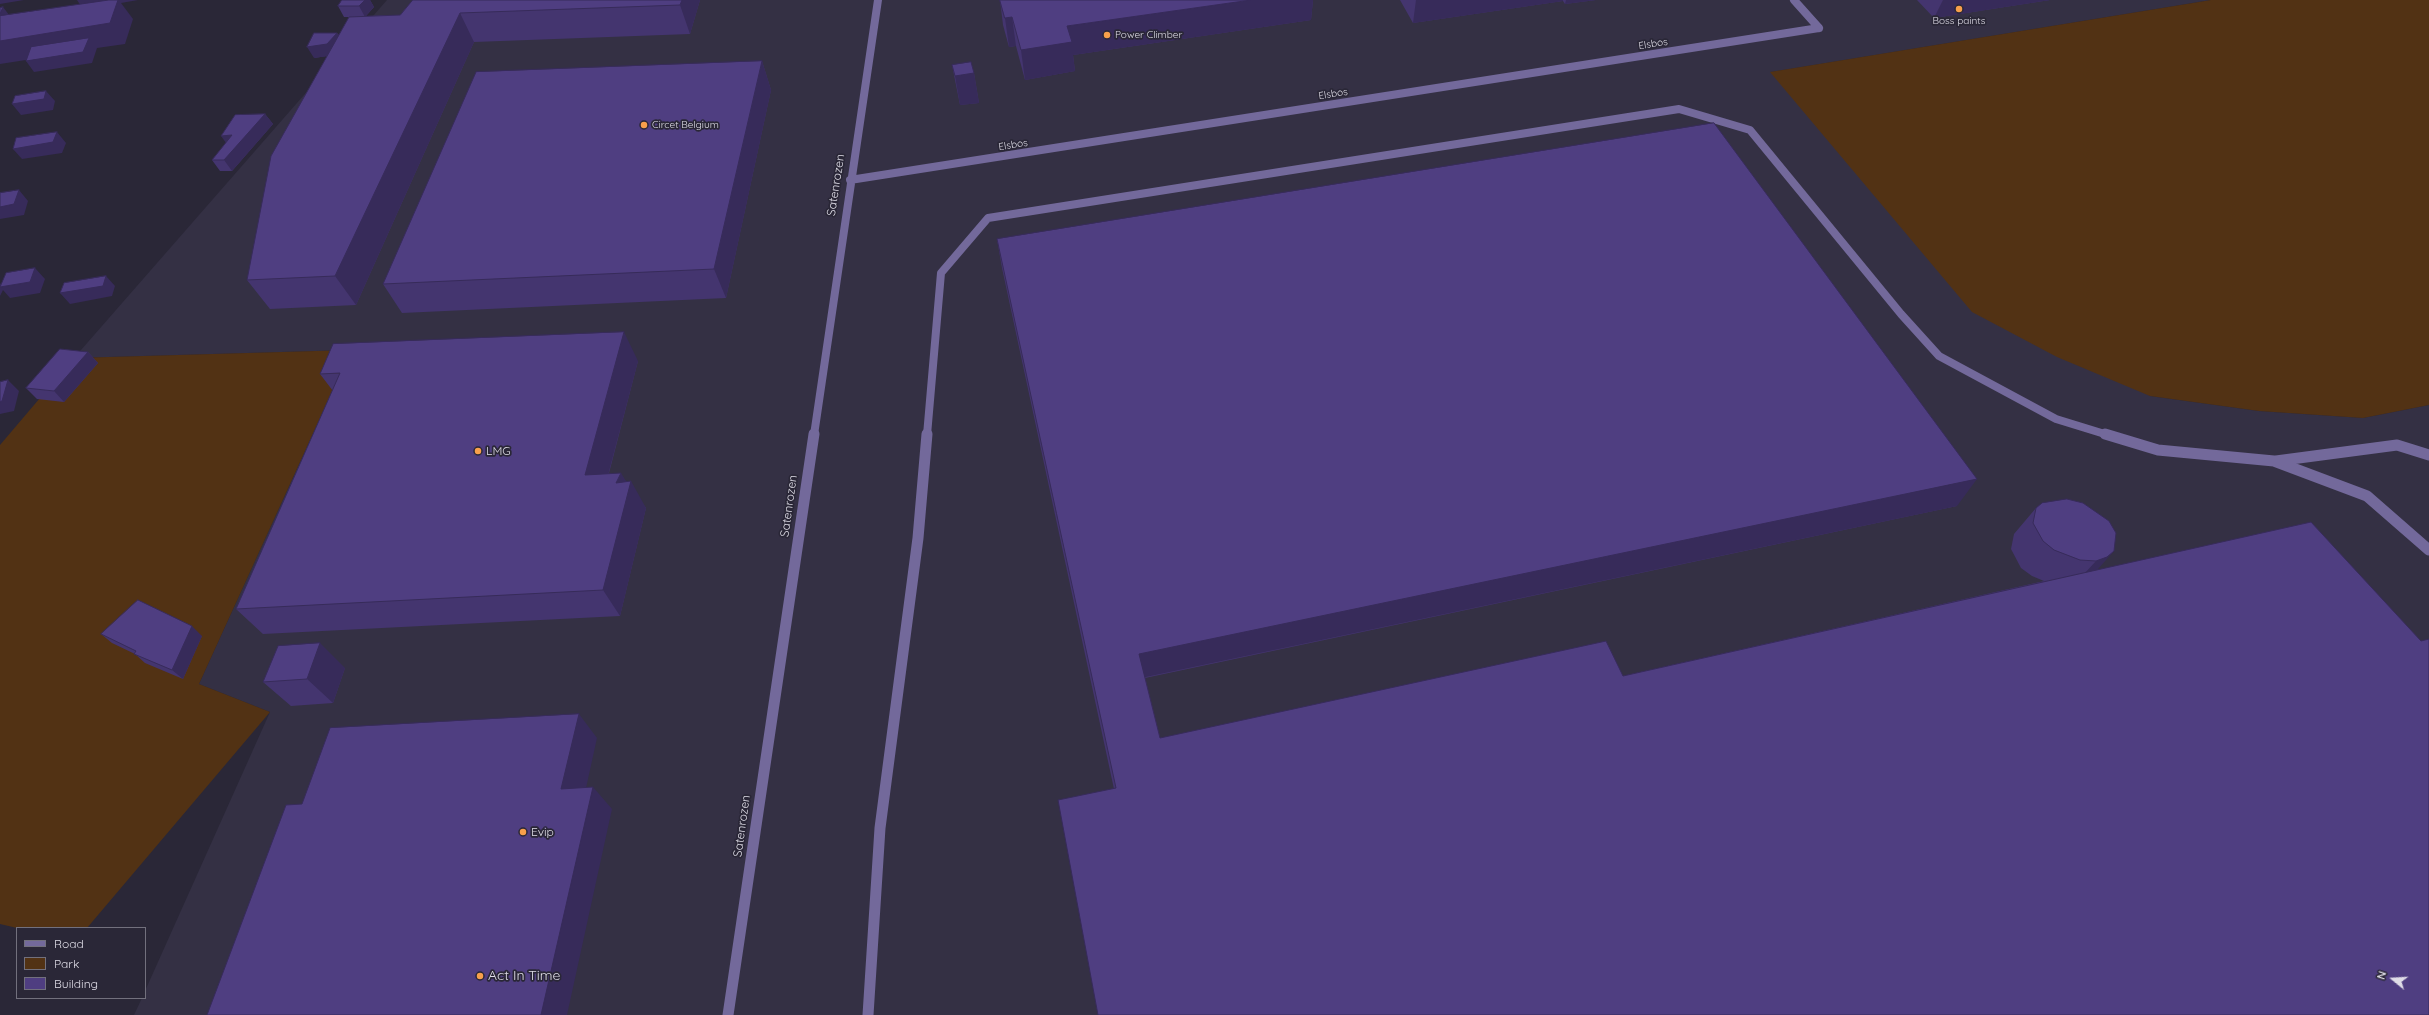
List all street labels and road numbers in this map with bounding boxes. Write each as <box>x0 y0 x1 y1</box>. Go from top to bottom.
street label: Elsbos <box>1638 36 1668 52</box>
street label: Elsbos <box>1318 86 1348 102</box>
street label: Elsbos <box>998 137 1028 153</box>
street label: Satenrozen <box>824 153 848 217</box>
street label: Satenrozen <box>778 474 800 538</box>
street label: Satenrozen <box>731 794 753 858</box>

